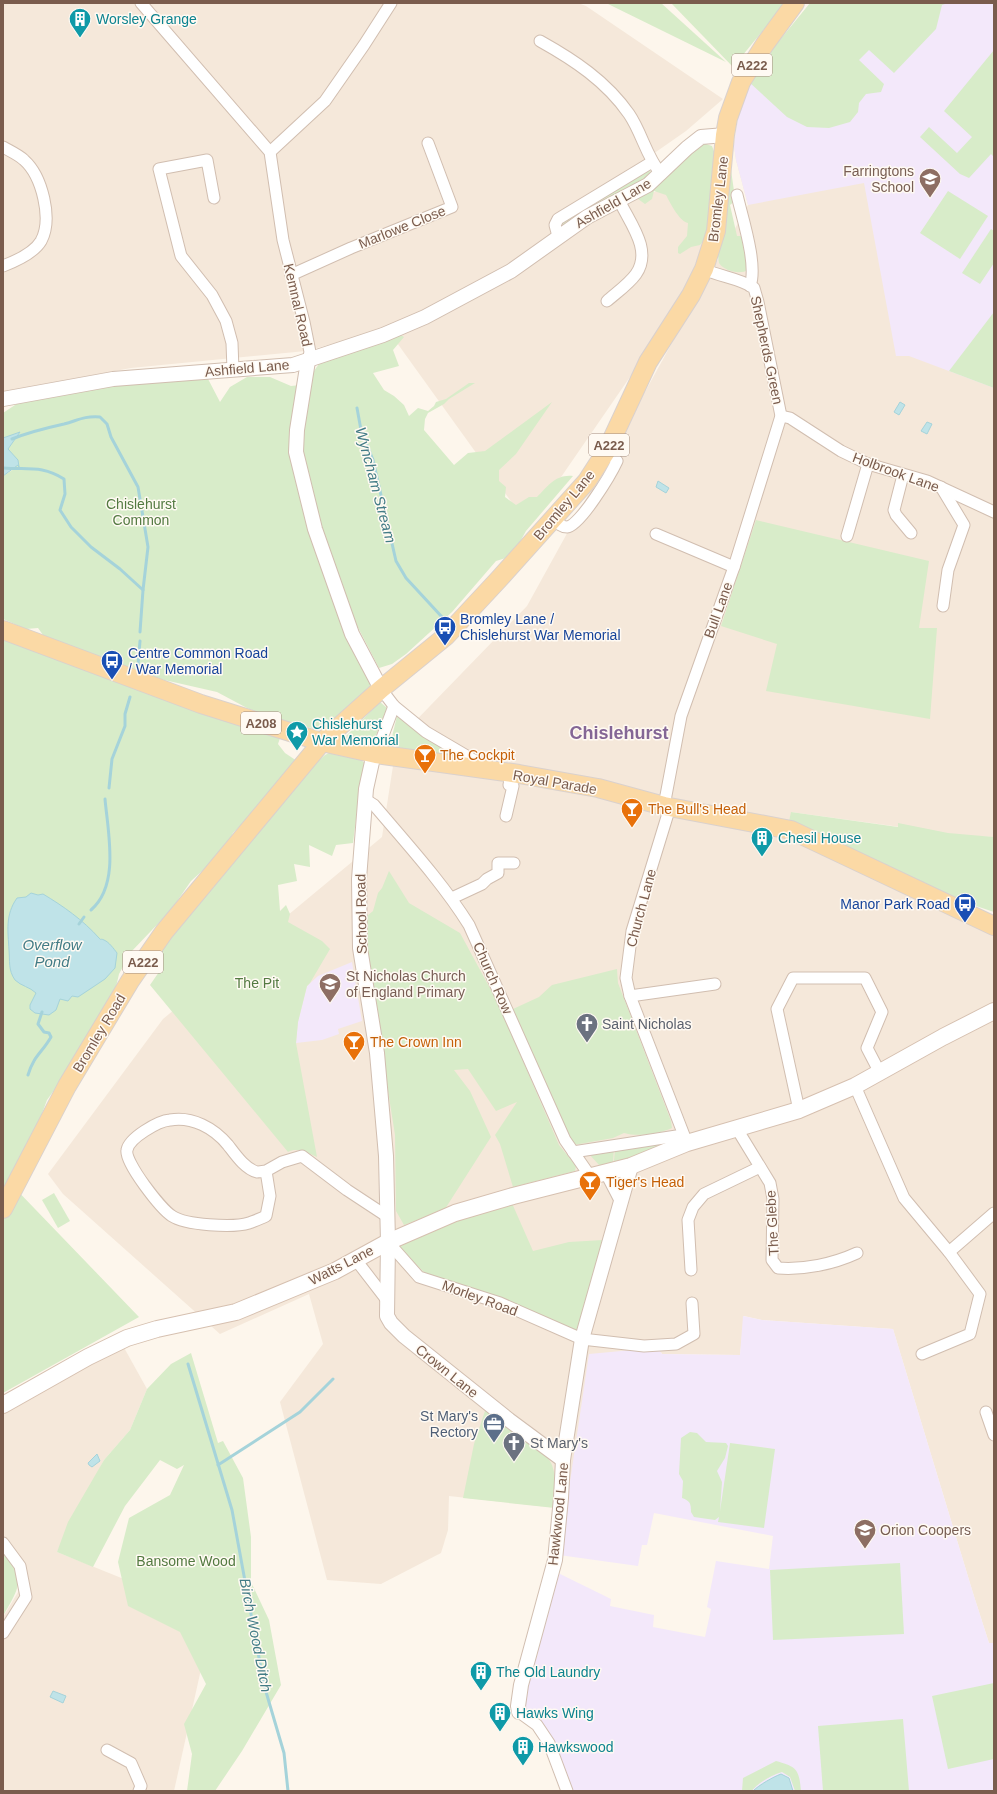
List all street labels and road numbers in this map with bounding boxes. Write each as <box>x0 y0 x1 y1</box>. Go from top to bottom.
road number: A222 <box>732 54 772 76</box>
street label: Bromley Lane <box>705 155 731 243</box>
street label: Ashfield Lane <box>572 175 654 231</box>
street label: Marlowe Close <box>356 202 448 252</box>
street label: Kemnal Road <box>281 262 315 348</box>
street label: Shepherds Green <box>748 294 786 406</box>
street label: Ashfield Lane <box>204 356 290 380</box>
road number: A222 <box>589 434 629 456</box>
street label: Holbrook Lane <box>850 449 942 495</box>
street label: Bromley Lane <box>530 467 598 543</box>
street label: Bull Lane <box>700 580 736 640</box>
road number: A208 <box>241 712 281 734</box>
street label: Royal Parade <box>512 767 598 797</box>
street label: Church Lane <box>623 867 659 949</box>
street label: School Road <box>352 874 370 954</box>
street label: Church Row <box>470 940 516 1017</box>
road number: A222 <box>123 951 163 973</box>
street label: Bromley Road <box>69 991 129 1075</box>
street label: The Glebe <box>762 1190 782 1256</box>
street label: Watts Lane <box>306 1242 376 1288</box>
street label: Morley Road <box>440 1277 520 1319</box>
street label: Crown Lane <box>413 1341 482 1401</box>
street label: Hawkwood Lane <box>545 1461 571 1566</box>

